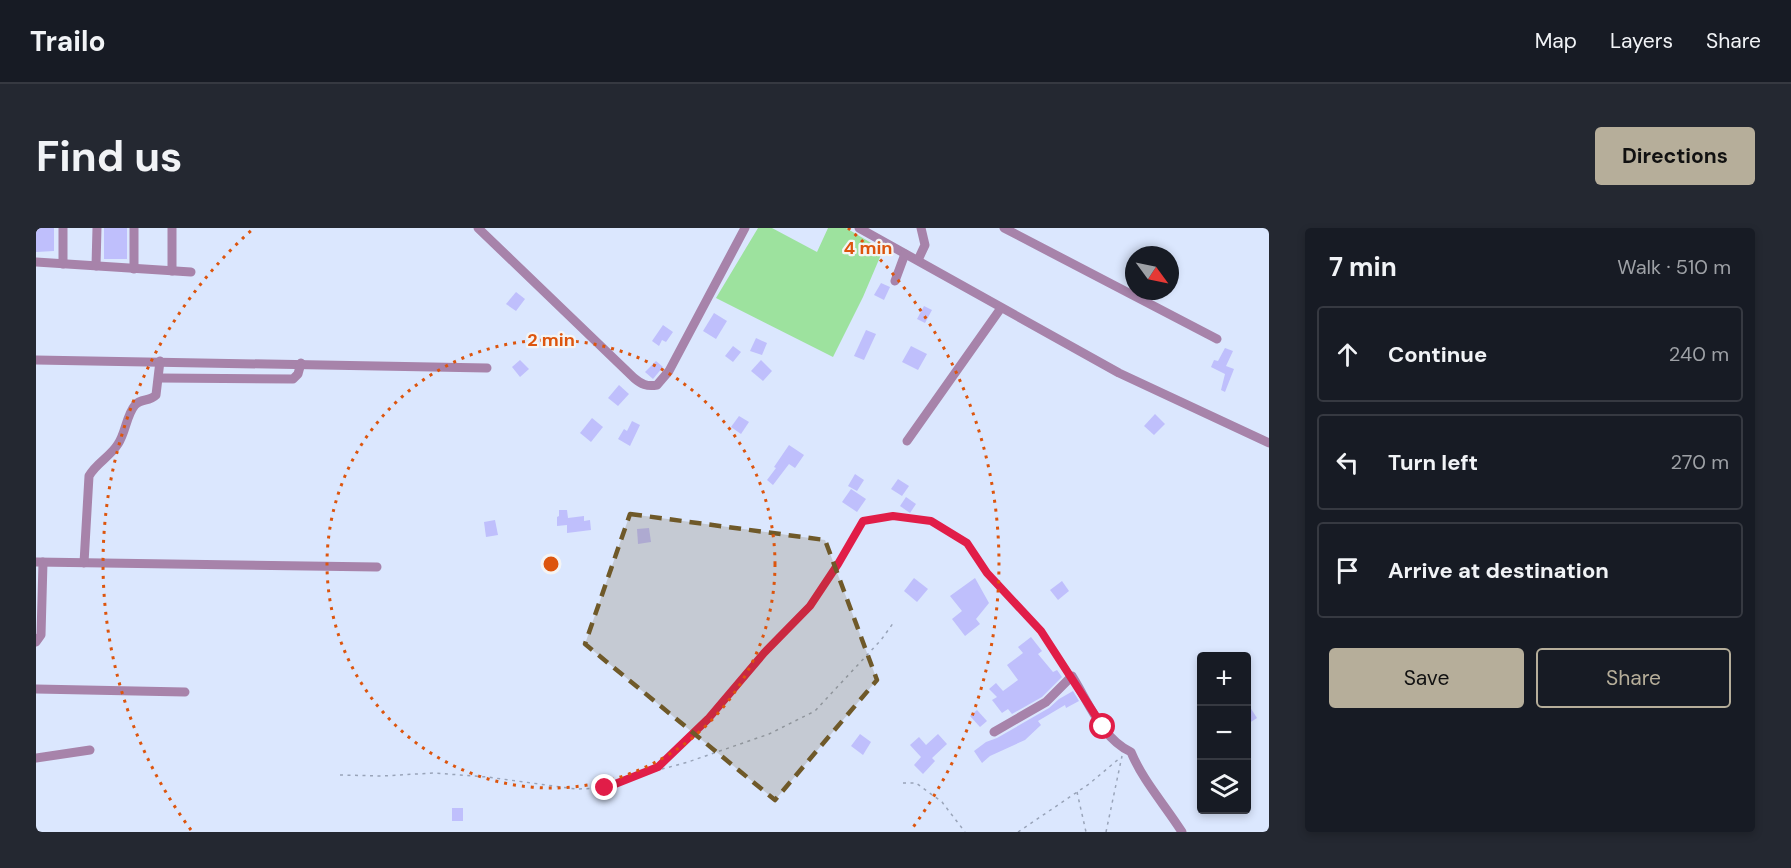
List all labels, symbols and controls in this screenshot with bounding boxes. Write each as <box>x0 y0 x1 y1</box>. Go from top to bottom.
text: Trailo <box>30 23 106 60</box>
text: Map <box>1535 27 1577 55</box>
text: Layers <box>1610 27 1673 55</box>
text: Share <box>1706 27 1761 55</box>
button: Directions <box>1595 127 1755 185</box>
text: Find us <box>36 129 182 184</box>
text: 4 min <box>844 236 892 260</box>
north arrow <box>1125 246 1179 300</box>
text: 7 min <box>1329 250 1397 284</box>
text: Walk · 510 m <box>1617 254 1731 280</box>
text: 2 min <box>527 328 575 352</box>
icon: ahead <box>1331 338 1364 371</box>
text: Continue <box>1388 340 1487 369</box>
text: 240 m <box>1669 341 1729 367</box>
icon: left <box>1331 446 1364 479</box>
text: Turn left <box>1388 448 1478 477</box>
text: 270 m <box>1671 449 1729 475</box>
centre of rings <box>541 554 561 574</box>
icon: arrive <box>1331 554 1364 587</box>
text: Arrive at destination <box>1388 556 1609 585</box>
button: Save <box>1329 648 1524 708</box>
button: Share <box>1536 648 1731 708</box>
map controls <box>1197 652 1251 814</box>
button: + <box>1197 652 1251 706</box>
button: − <box>1197 706 1251 760</box>
route start <box>1089 713 1115 739</box>
button: layers <box>1197 760 1251 814</box>
route end <box>591 774 617 800</box>

